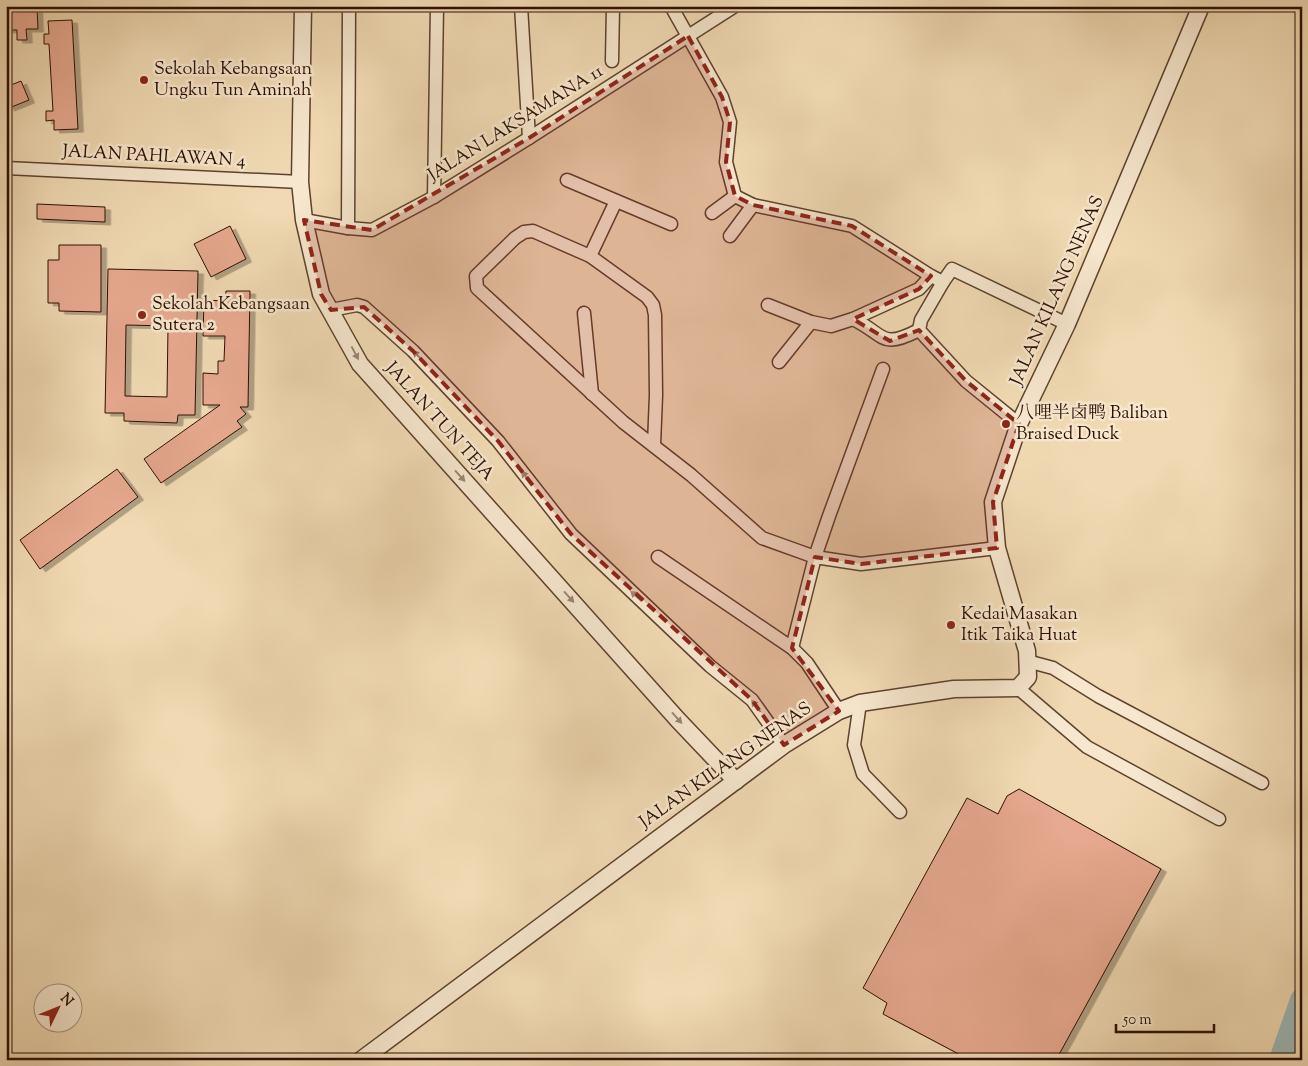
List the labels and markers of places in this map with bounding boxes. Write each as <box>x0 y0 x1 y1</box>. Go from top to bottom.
place label: Sekolah Kebangsaan Ungku Tun Aminah <box>154 57 312 104</box>
marker: Sekolah Kebangsaan Ungku Tun Aminah <box>138 74 150 86</box>
place label: Sekolah Kebangsaan Sutera 2 <box>152 292 310 339</box>
marker: Sekolah Kebangsaan Sutera 2 <box>136 309 148 321</box>
place label: 八哩半卤鸭 Baliban Braised Duck <box>1016 401 1169 448</box>
marker: 八哩半卤鸭 Baliban Braised Duck <box>1000 418 1012 430</box>
place label: Kedai Masakan Itik Taika Huat <box>961 602 1078 649</box>
marker: Kedai Masakan Itik Taika Huat <box>945 619 957 631</box>

